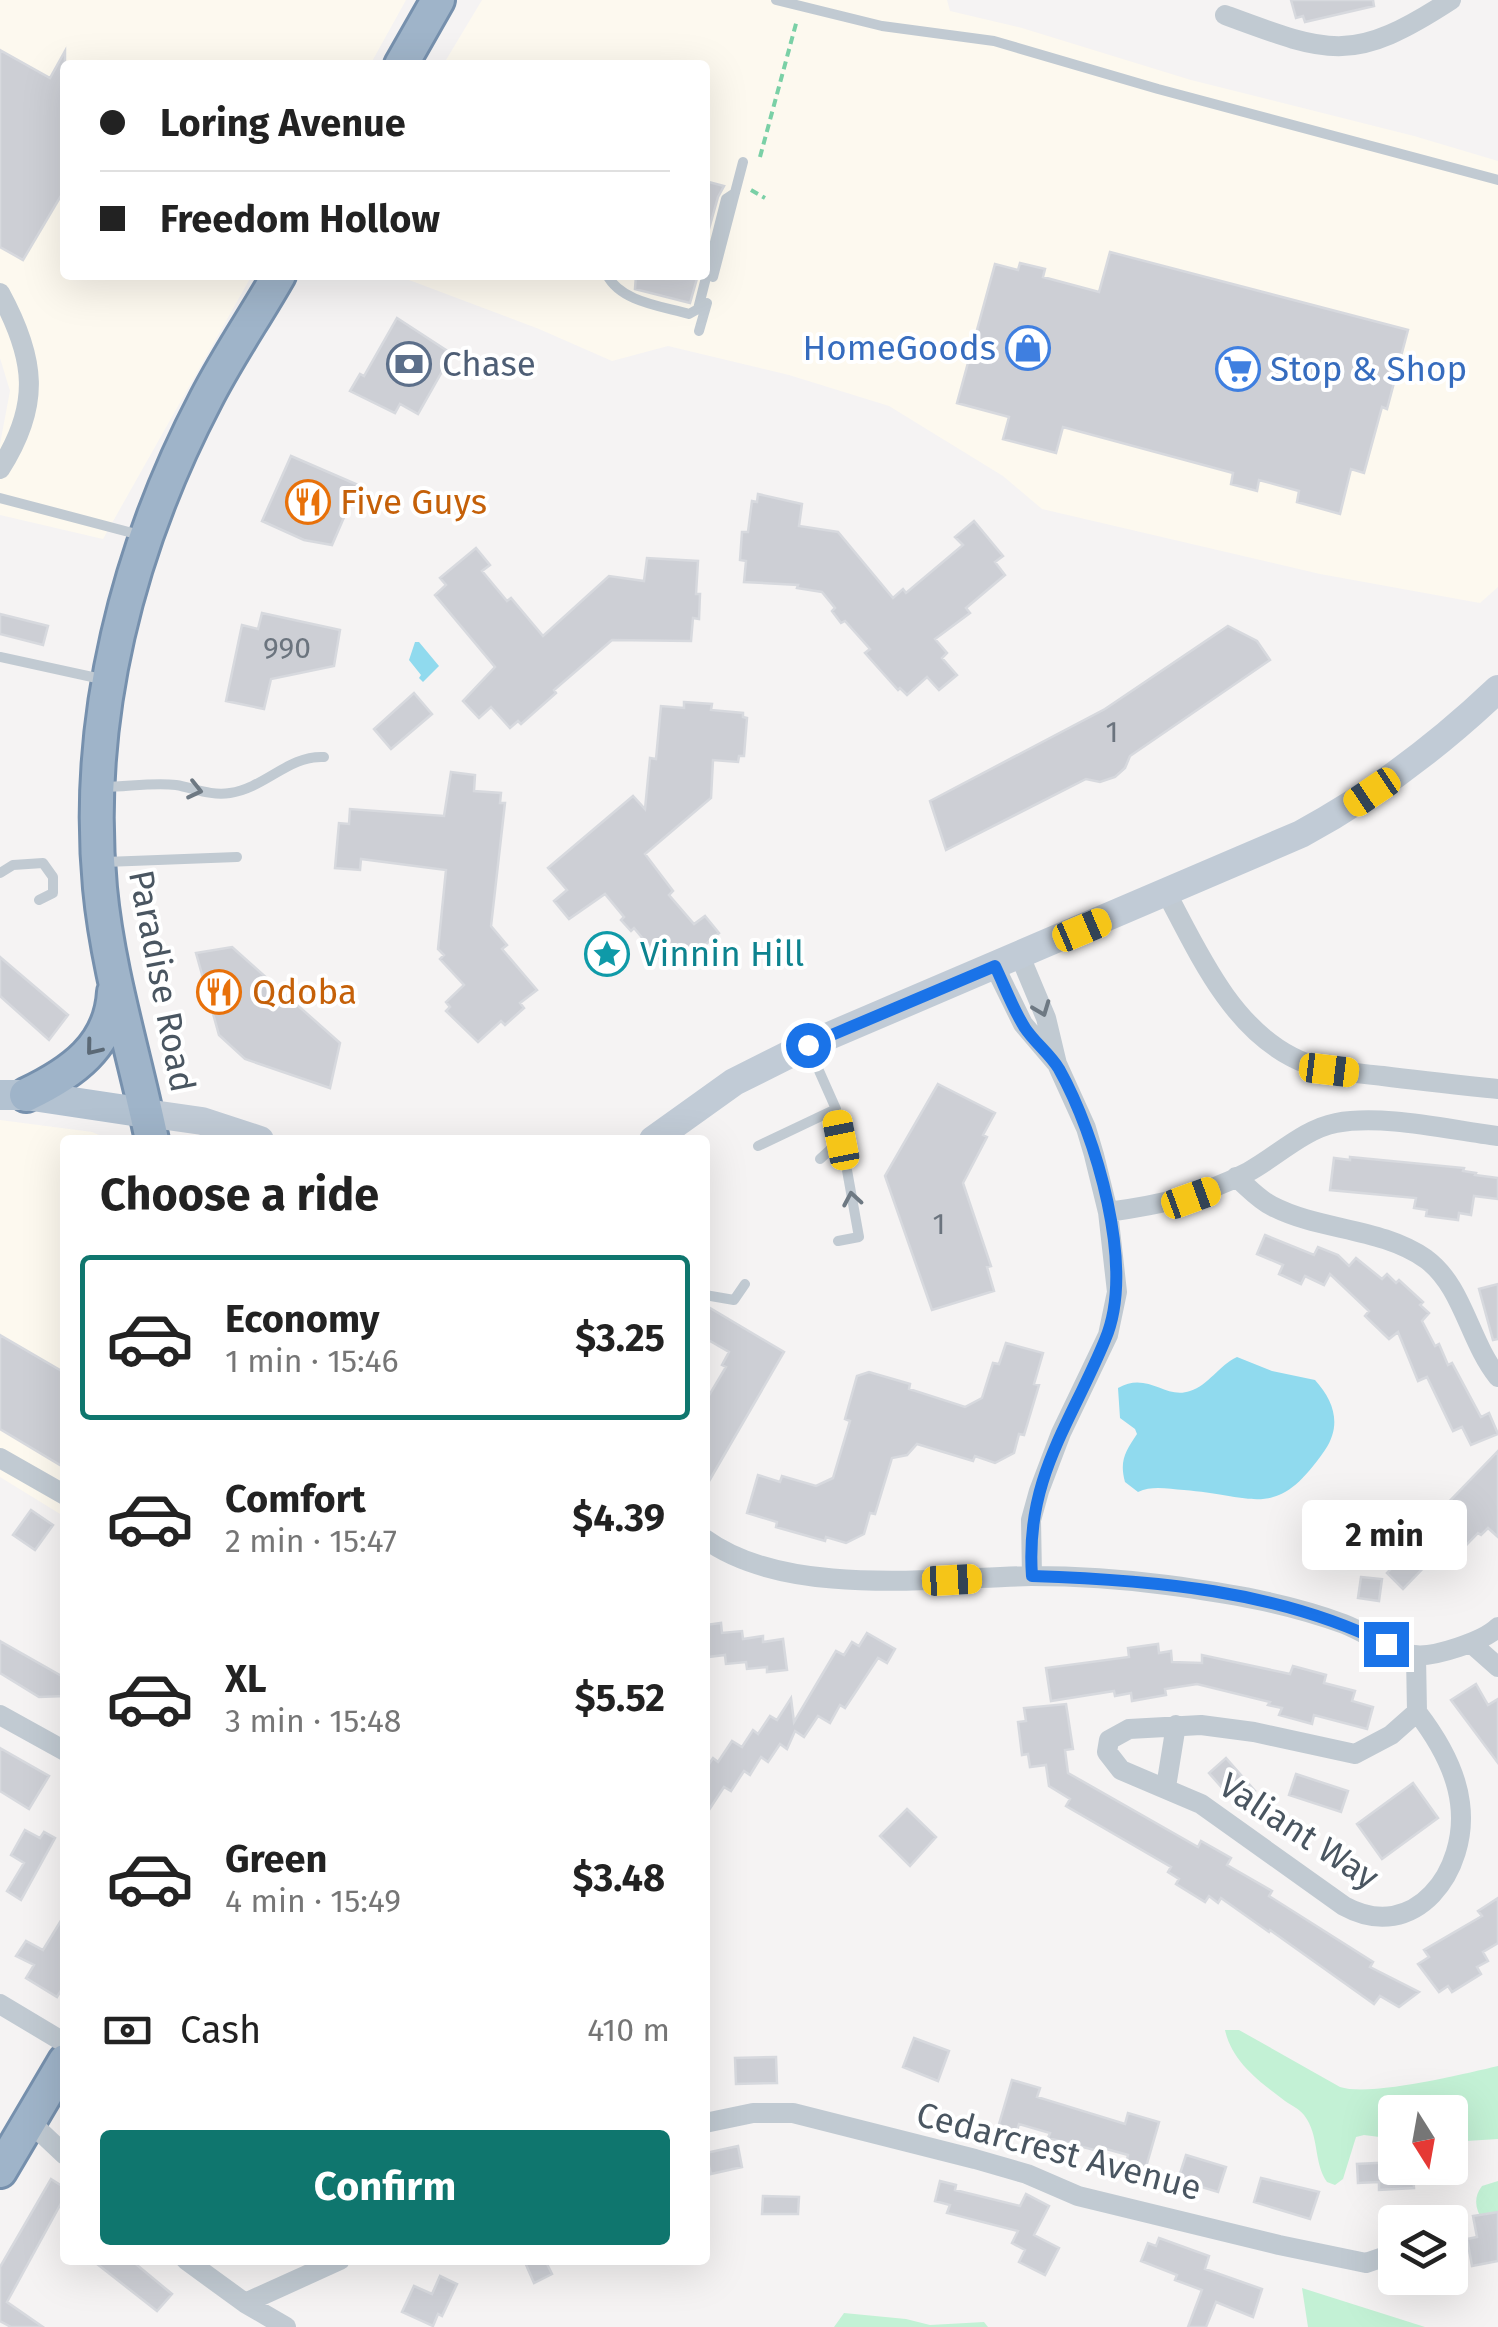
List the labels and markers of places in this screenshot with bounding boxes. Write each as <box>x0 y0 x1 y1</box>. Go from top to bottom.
shop icon: HomeGoods <box>1005 325 1051 371</box>
place label: HomeGoods <box>802 327 996 369</box>
bank icon: Chase <box>386 341 432 387</box>
place label: Chase <box>442 343 536 385</box>
supermarket icon: Stop & Shop <box>1215 346 1261 392</box>
place label: Stop & Shop <box>1270 348 1467 390</box>
restaurant icon: Five Guys <box>285 479 331 525</box>
place label: Five Guys <box>340 481 487 523</box>
place icon: Vinnin Hill <box>584 931 630 977</box>
place label: Vinnin Hill <box>640 933 804 975</box>
restaurant icon: Qdoba <box>196 969 242 1015</box>
place label: Qdoba <box>252 971 357 1013</box>

